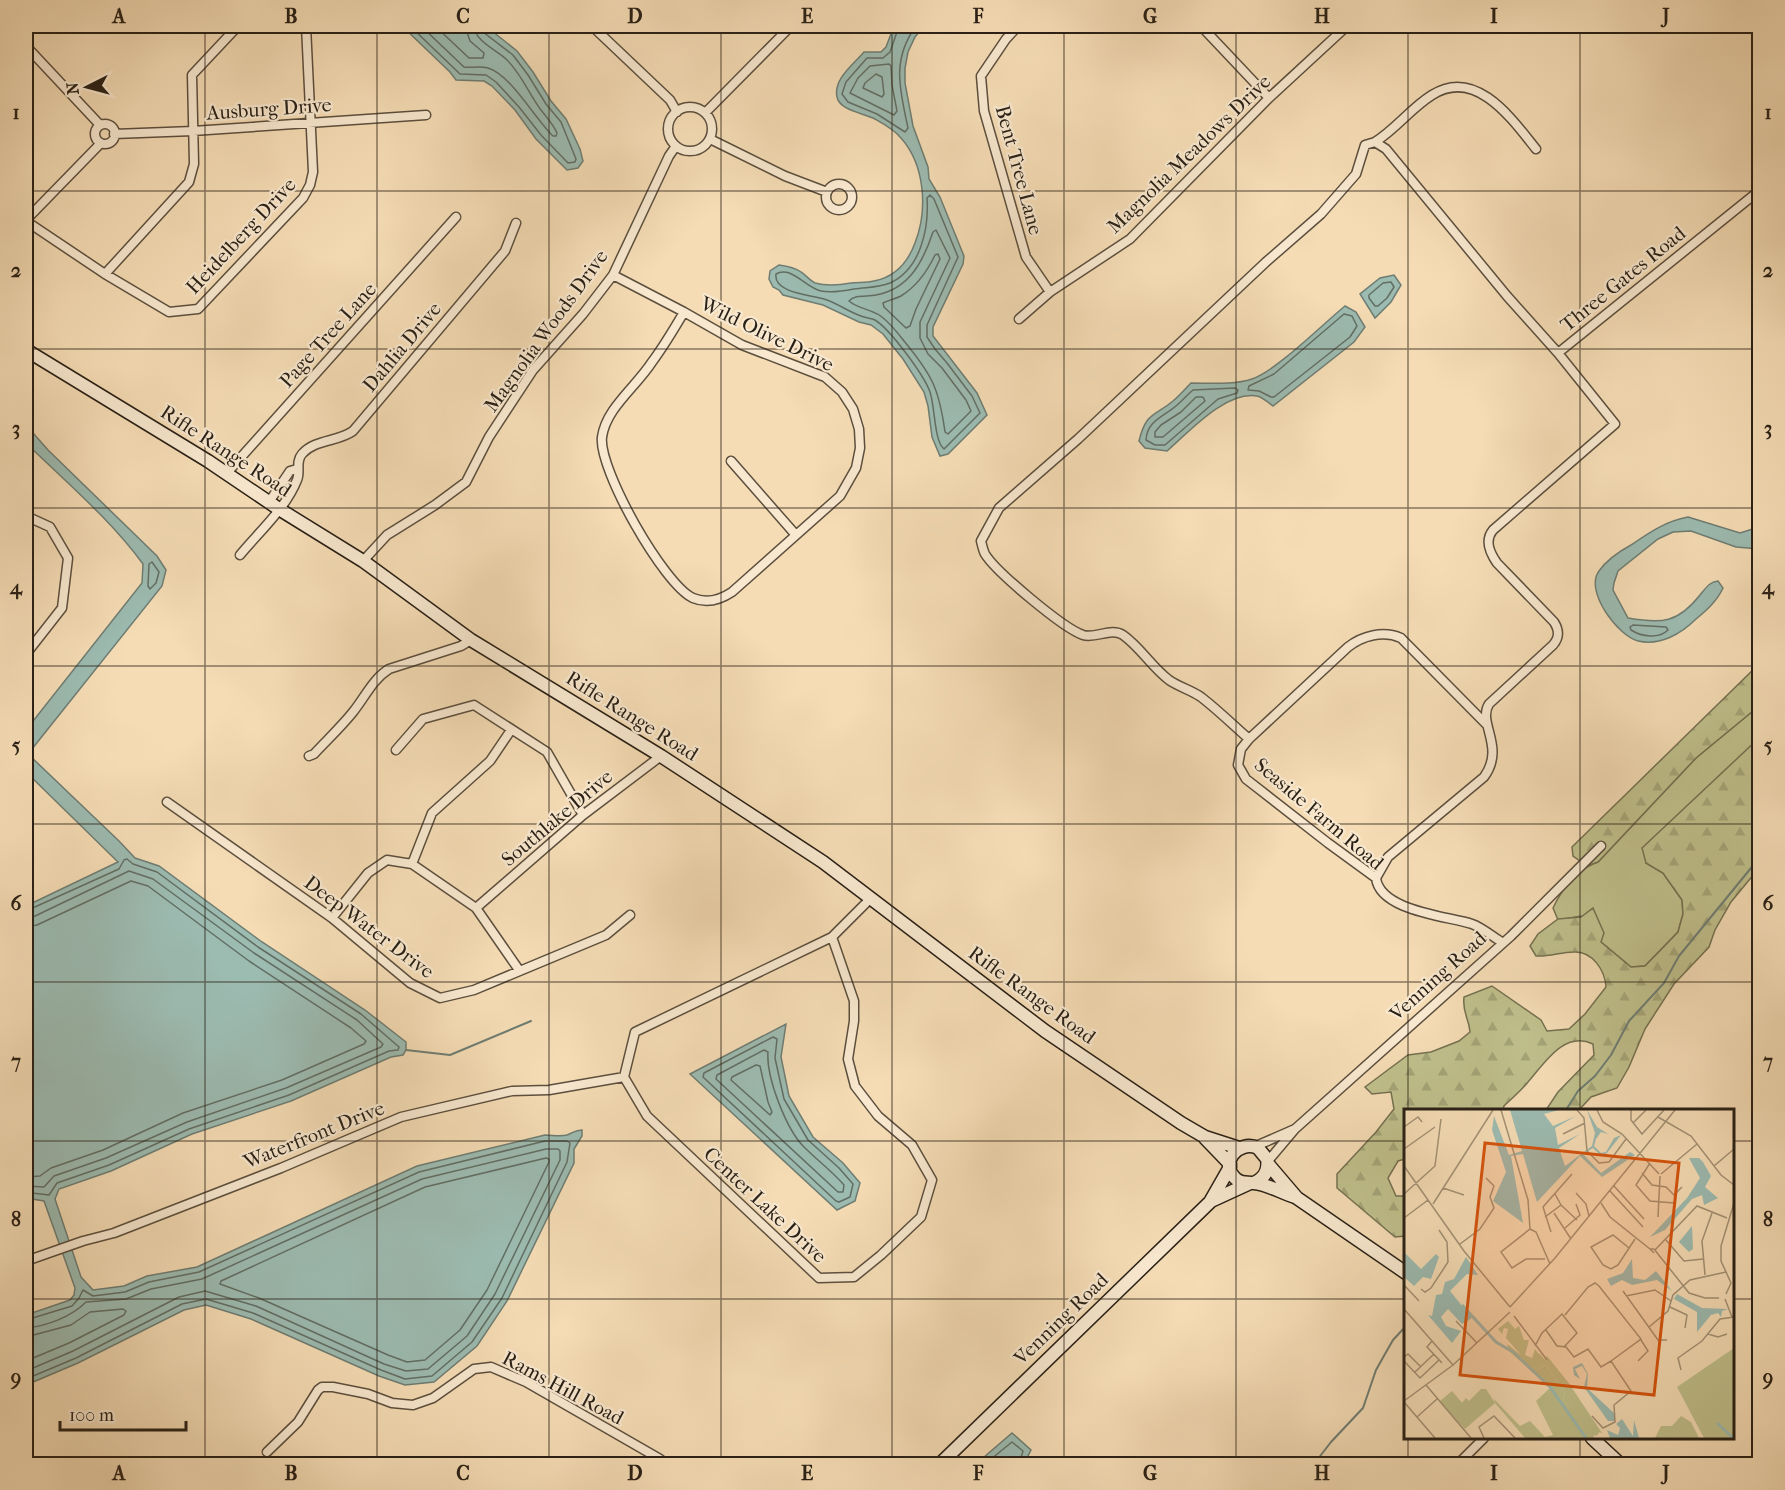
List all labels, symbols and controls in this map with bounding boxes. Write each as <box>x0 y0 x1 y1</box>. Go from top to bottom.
text: A <box>111 5 127 28</box>
text: B <box>284 5 298 28</box>
text: C <box>456 5 470 28</box>
text: D <box>627 5 643 28</box>
text: E <box>801 5 813 28</box>
text: F <box>972 5 984 28</box>
text: G <box>1143 5 1157 28</box>
text: H <box>1314 5 1330 28</box>
text: I <box>1490 5 1498 28</box>
text: J <box>1660 5 1670 28</box>
north arrow <box>57 57 117 117</box>
street label: Magnolia Meadows Drive <box>1103 70 1275 238</box>
text: N <box>62 81 83 96</box>
street label: Ausburg Drive <box>205 93 332 125</box>
text: 1 <box>12 101 20 124</box>
text: 1 <box>1764 101 1772 124</box>
street label: Bent Tree Lane <box>991 103 1047 237</box>
street label: Heidelberg Drive <box>181 173 301 299</box>
street label: Three Gates Road <box>1556 221 1691 336</box>
street label: Magnolia Woods Drive <box>479 245 613 417</box>
text: 2 <box>11 259 21 282</box>
text: 2 <box>1763 259 1773 282</box>
street label: Page Tree Lane <box>275 278 381 392</box>
street label: Wild Olive Drive <box>696 291 838 376</box>
street label: Dahlia Drive <box>358 298 446 396</box>
street label: Rifle Range Road <box>156 400 297 502</box>
text: 3 <box>12 417 20 440</box>
text: 3 <box>1764 417 1772 440</box>
text: 4 <box>9 576 23 600</box>
text: 4 <box>1761 576 1775 600</box>
street label: Rifle Range Road <box>562 666 703 766</box>
text: 5 <box>12 734 21 757</box>
text: 5 <box>1764 734 1773 757</box>
street label: Seaside Farm Road <box>1250 753 1389 875</box>
street label: Southlake Drive <box>497 765 617 871</box>
street label: Deep Water Drive <box>300 871 438 983</box>
text: 6 <box>11 892 23 915</box>
text: 6 <box>1763 892 1775 915</box>
street label: Venning Road <box>1384 926 1492 1026</box>
street label: Rifle Range Road <box>964 941 1101 1049</box>
text: 7 <box>10 1050 21 1073</box>
text: 7 <box>1762 1050 1773 1073</box>
street label: Waterfront Drive <box>239 1096 388 1174</box>
inset map <box>1404 1109 1734 1439</box>
street label: Center Lake Drive <box>699 1142 831 1268</box>
text: 8 <box>11 1208 21 1231</box>
text: 8 <box>1763 1208 1773 1231</box>
street label: Venning Road <box>1008 1268 1114 1370</box>
street label: Rams Hill Road <box>498 1346 629 1430</box>
text: 9 <box>10 1367 21 1390</box>
text: 9 <box>1762 1367 1773 1390</box>
scale bar <box>60 1394 186 1432</box>
text: 100 m <box>69 1405 114 1426</box>
text: A <box>111 1462 127 1485</box>
text: B <box>284 1462 298 1485</box>
text: C <box>456 1462 470 1485</box>
text: D <box>627 1462 643 1485</box>
text: E <box>801 1462 813 1485</box>
text: F <box>972 1462 984 1485</box>
text: G <box>1143 1462 1157 1485</box>
text: H <box>1314 1462 1330 1485</box>
text: I <box>1490 1462 1498 1485</box>
text: J <box>1660 1462 1670 1485</box>

